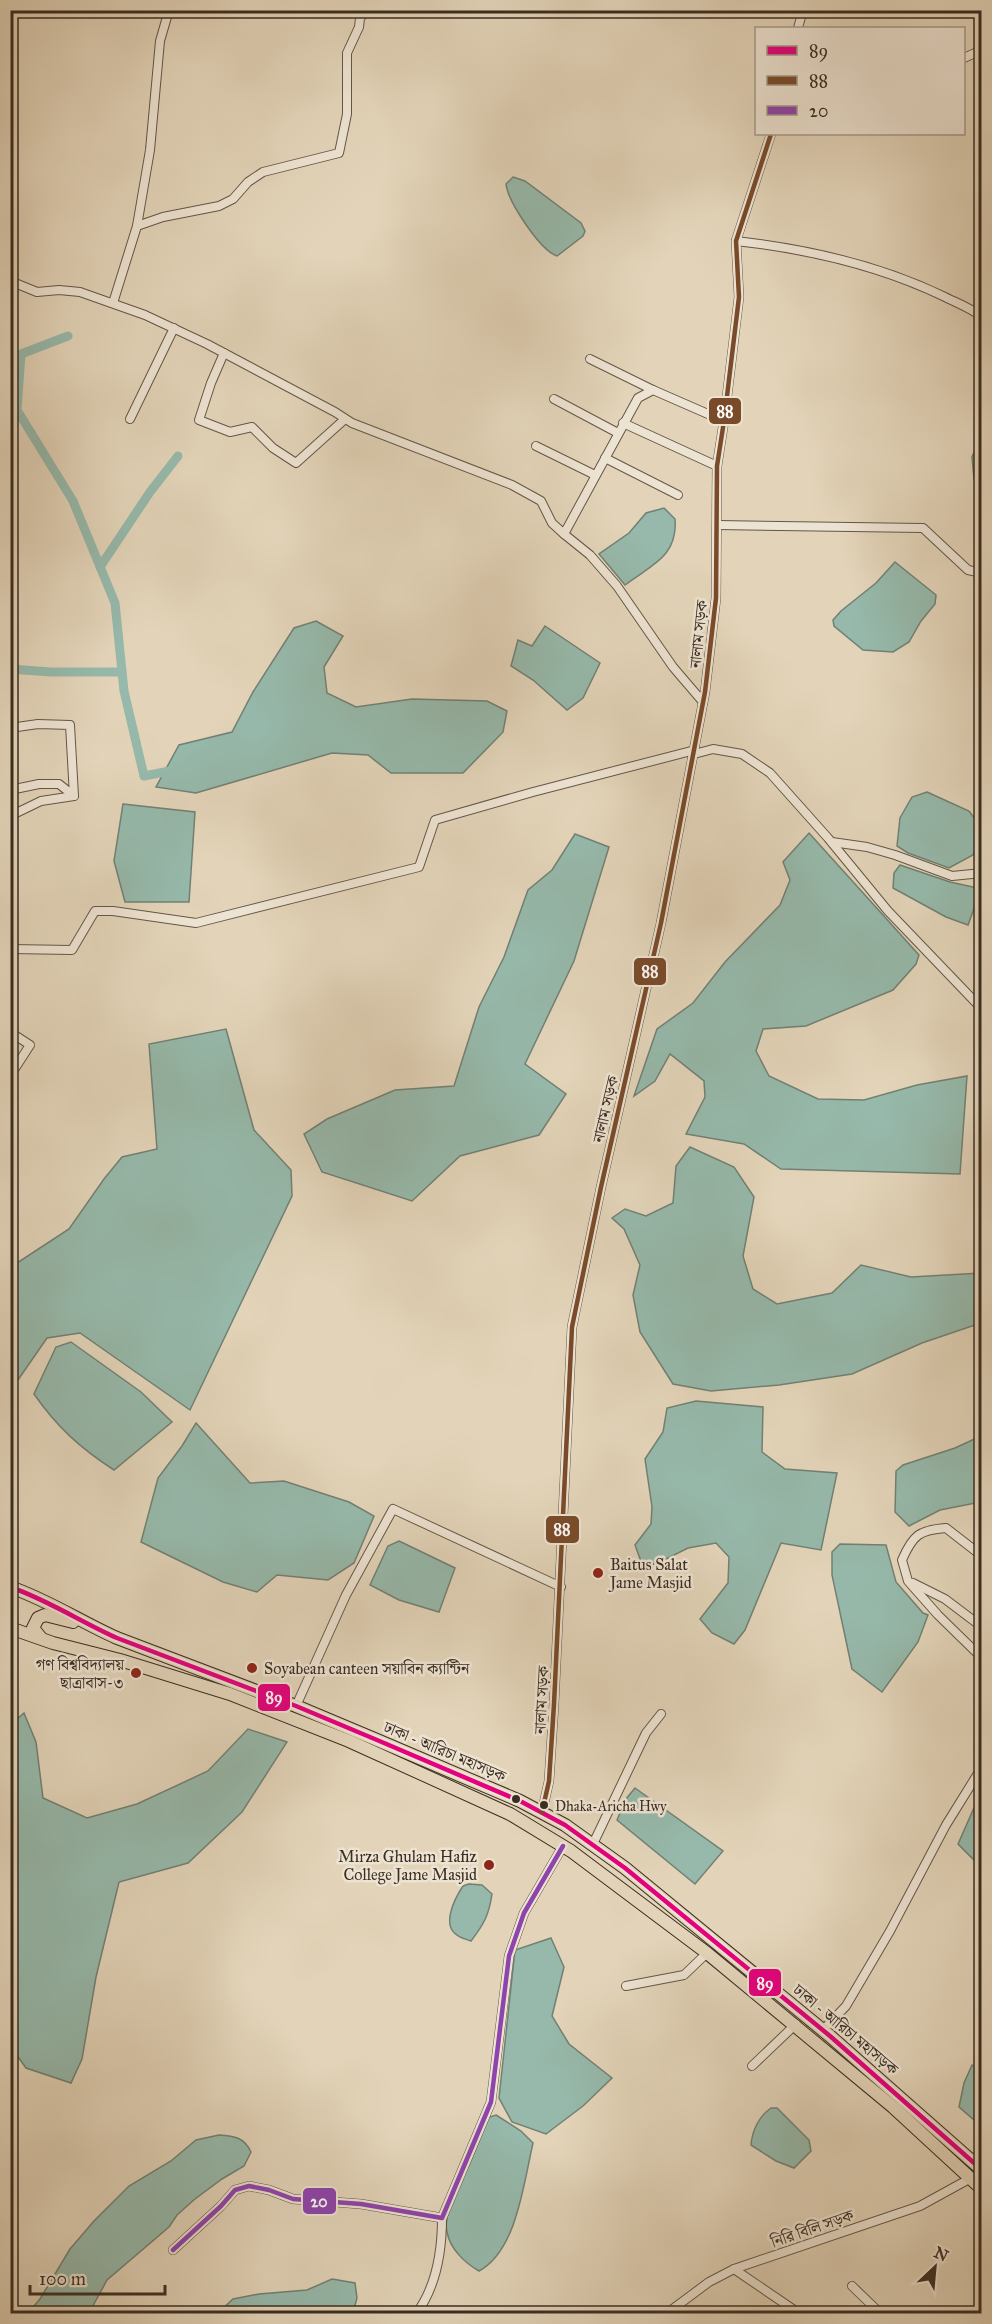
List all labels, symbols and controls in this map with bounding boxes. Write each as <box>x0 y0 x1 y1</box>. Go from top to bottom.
legend <box>755 27 965 135</box>
text: 89 <box>809 40 828 62</box>
text: 88 <box>809 70 828 92</box>
text: 20 <box>809 100 828 122</box>
line badge: 88 <box>708 397 742 425</box>
text: 88 <box>716 402 734 421</box>
street label: নালাম সড়ক <box>685 598 712 670</box>
line badge: 88 <box>633 957 667 986</box>
text: 88 <box>641 962 659 981</box>
street label: নালাম সড়ক <box>588 1073 623 1145</box>
line badge: 88 <box>545 1515 580 1544</box>
text: 88 <box>553 1520 571 1539</box>
place label: Baitus Salat Jame Masjid <box>608 1555 692 1593</box>
marker: Baitus Salat Jame Masjid <box>591 1566 605 1580</box>
place label: গণ বিশ্ববিদ্যালয় ছাত্রাবাস-৩ <box>36 1655 124 1692</box>
place label: Soyabean canteen সয়াবিন ক্যান্টিন <box>264 1659 470 1678</box>
marker: Soyabean canteen সয়াবিন ক্যান্টিন <box>245 1661 259 1675</box>
street label: নালাম সড়ক <box>530 1665 553 1736</box>
marker: গণ বিশ্ববিদ্যালয় ছাত্রাবাস-৩ <box>129 1666 143 1680</box>
line badge: 89 <box>257 1683 291 1712</box>
text: 89 <box>265 1688 283 1708</box>
street label: ঢাকা - আরিচা মহাসড়ক <box>380 1717 509 1786</box>
unlabelled marker <box>510 1793 522 1805</box>
place label: Dhaka-Aricha Hwy <box>555 1798 667 1815</box>
marker: Dhaka-Aricha Hwy <box>538 1799 550 1811</box>
place label: Mirza Ghulam Hafiz College Jame Masjid <box>338 1847 478 1885</box>
marker: Mirza Ghulam Hafiz College Jame Masjid <box>482 1858 496 1872</box>
line badge: 89 <box>748 1968 782 1997</box>
text: 89 <box>756 1974 774 1994</box>
street label: ঢাকা - আরিচা মহাসড়ক <box>789 1979 902 2079</box>
line badge: 20 <box>302 2187 337 2215</box>
text: 20 <box>310 2192 328 2211</box>
street label: নিরি বিলি সড়ক <box>767 2205 857 2252</box>
north arrow <box>905 2237 965 2297</box>
text: N <box>931 2242 952 2266</box>
scale bar <box>30 2258 165 2296</box>
text: 100 m <box>39 2268 86 2290</box>

